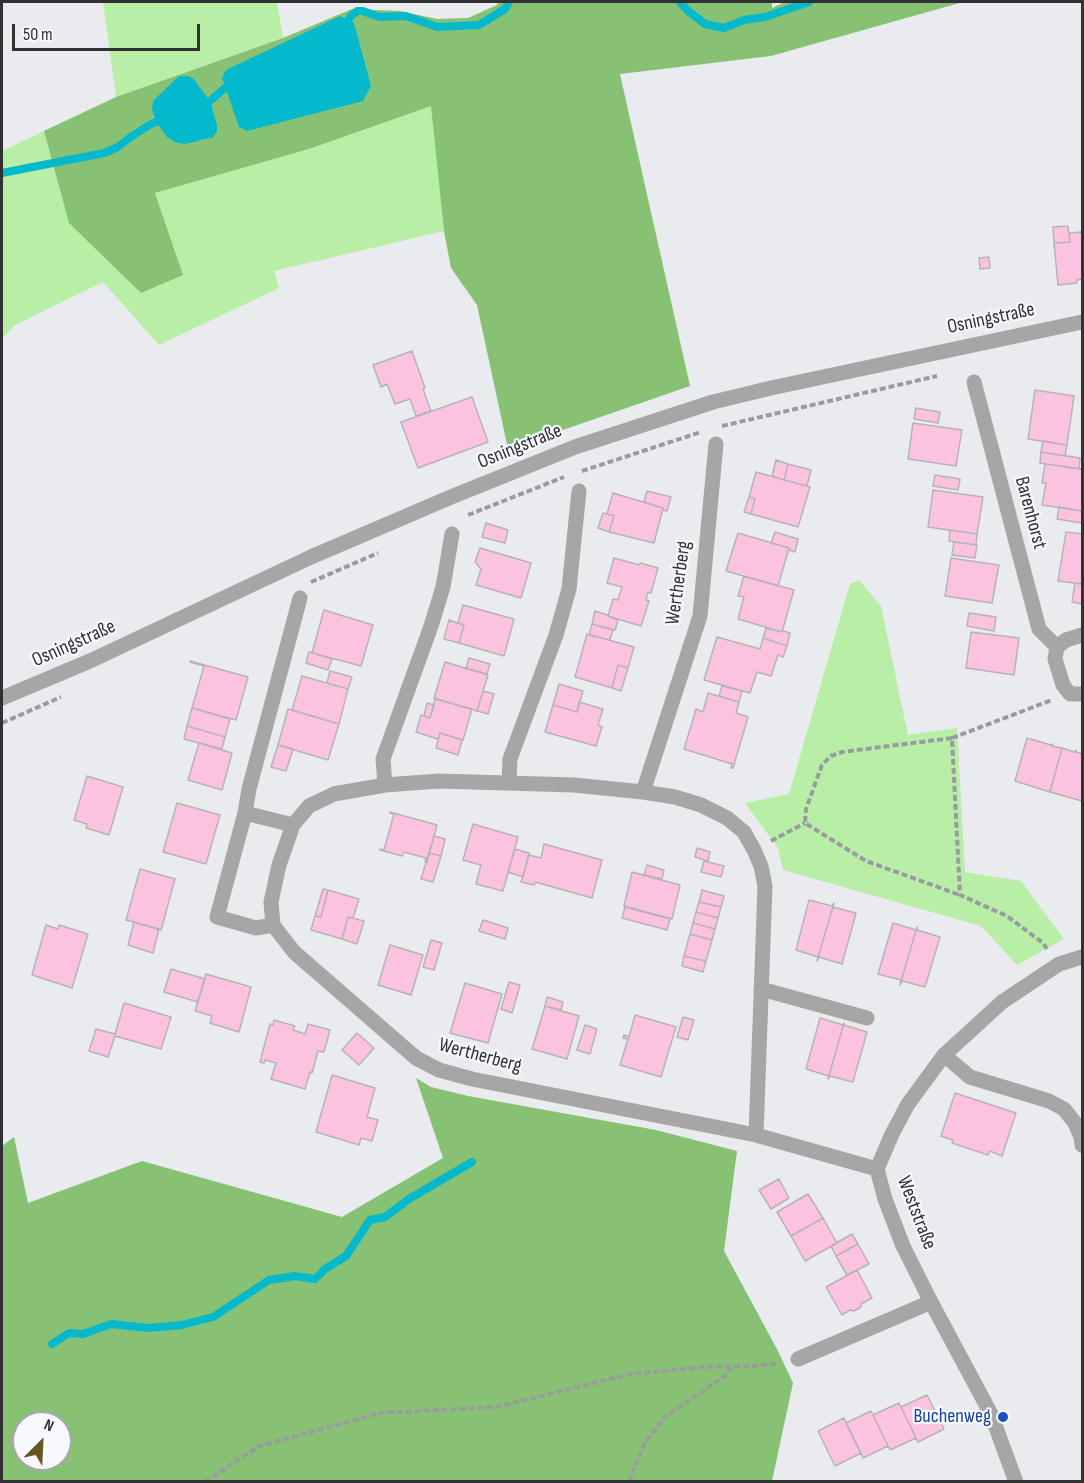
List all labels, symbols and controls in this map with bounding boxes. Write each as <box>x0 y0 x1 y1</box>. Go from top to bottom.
scale bar <box>15 12 202 50</box>
text: 50 m <box>23 24 53 45</box>
street label: Osningstraße <box>945 298 1037 340</box>
street label: Osningstraße <box>474 419 566 475</box>
street label: Barenhorst <box>1009 474 1051 552</box>
street label: Wertherberg <box>661 539 697 627</box>
street label: Osningstraße <box>29 615 119 673</box>
street label: Wertherberg <box>436 1033 524 1079</box>
street label: Weststraße <box>891 1173 941 1253</box>
place label: Buchenweg <box>913 1405 991 1429</box>
marker: Buchenweg <box>996 1410 1010 1424</box>
north arrow <box>12 1411 72 1471</box>
text: N <box>41 1416 56 1436</box>

